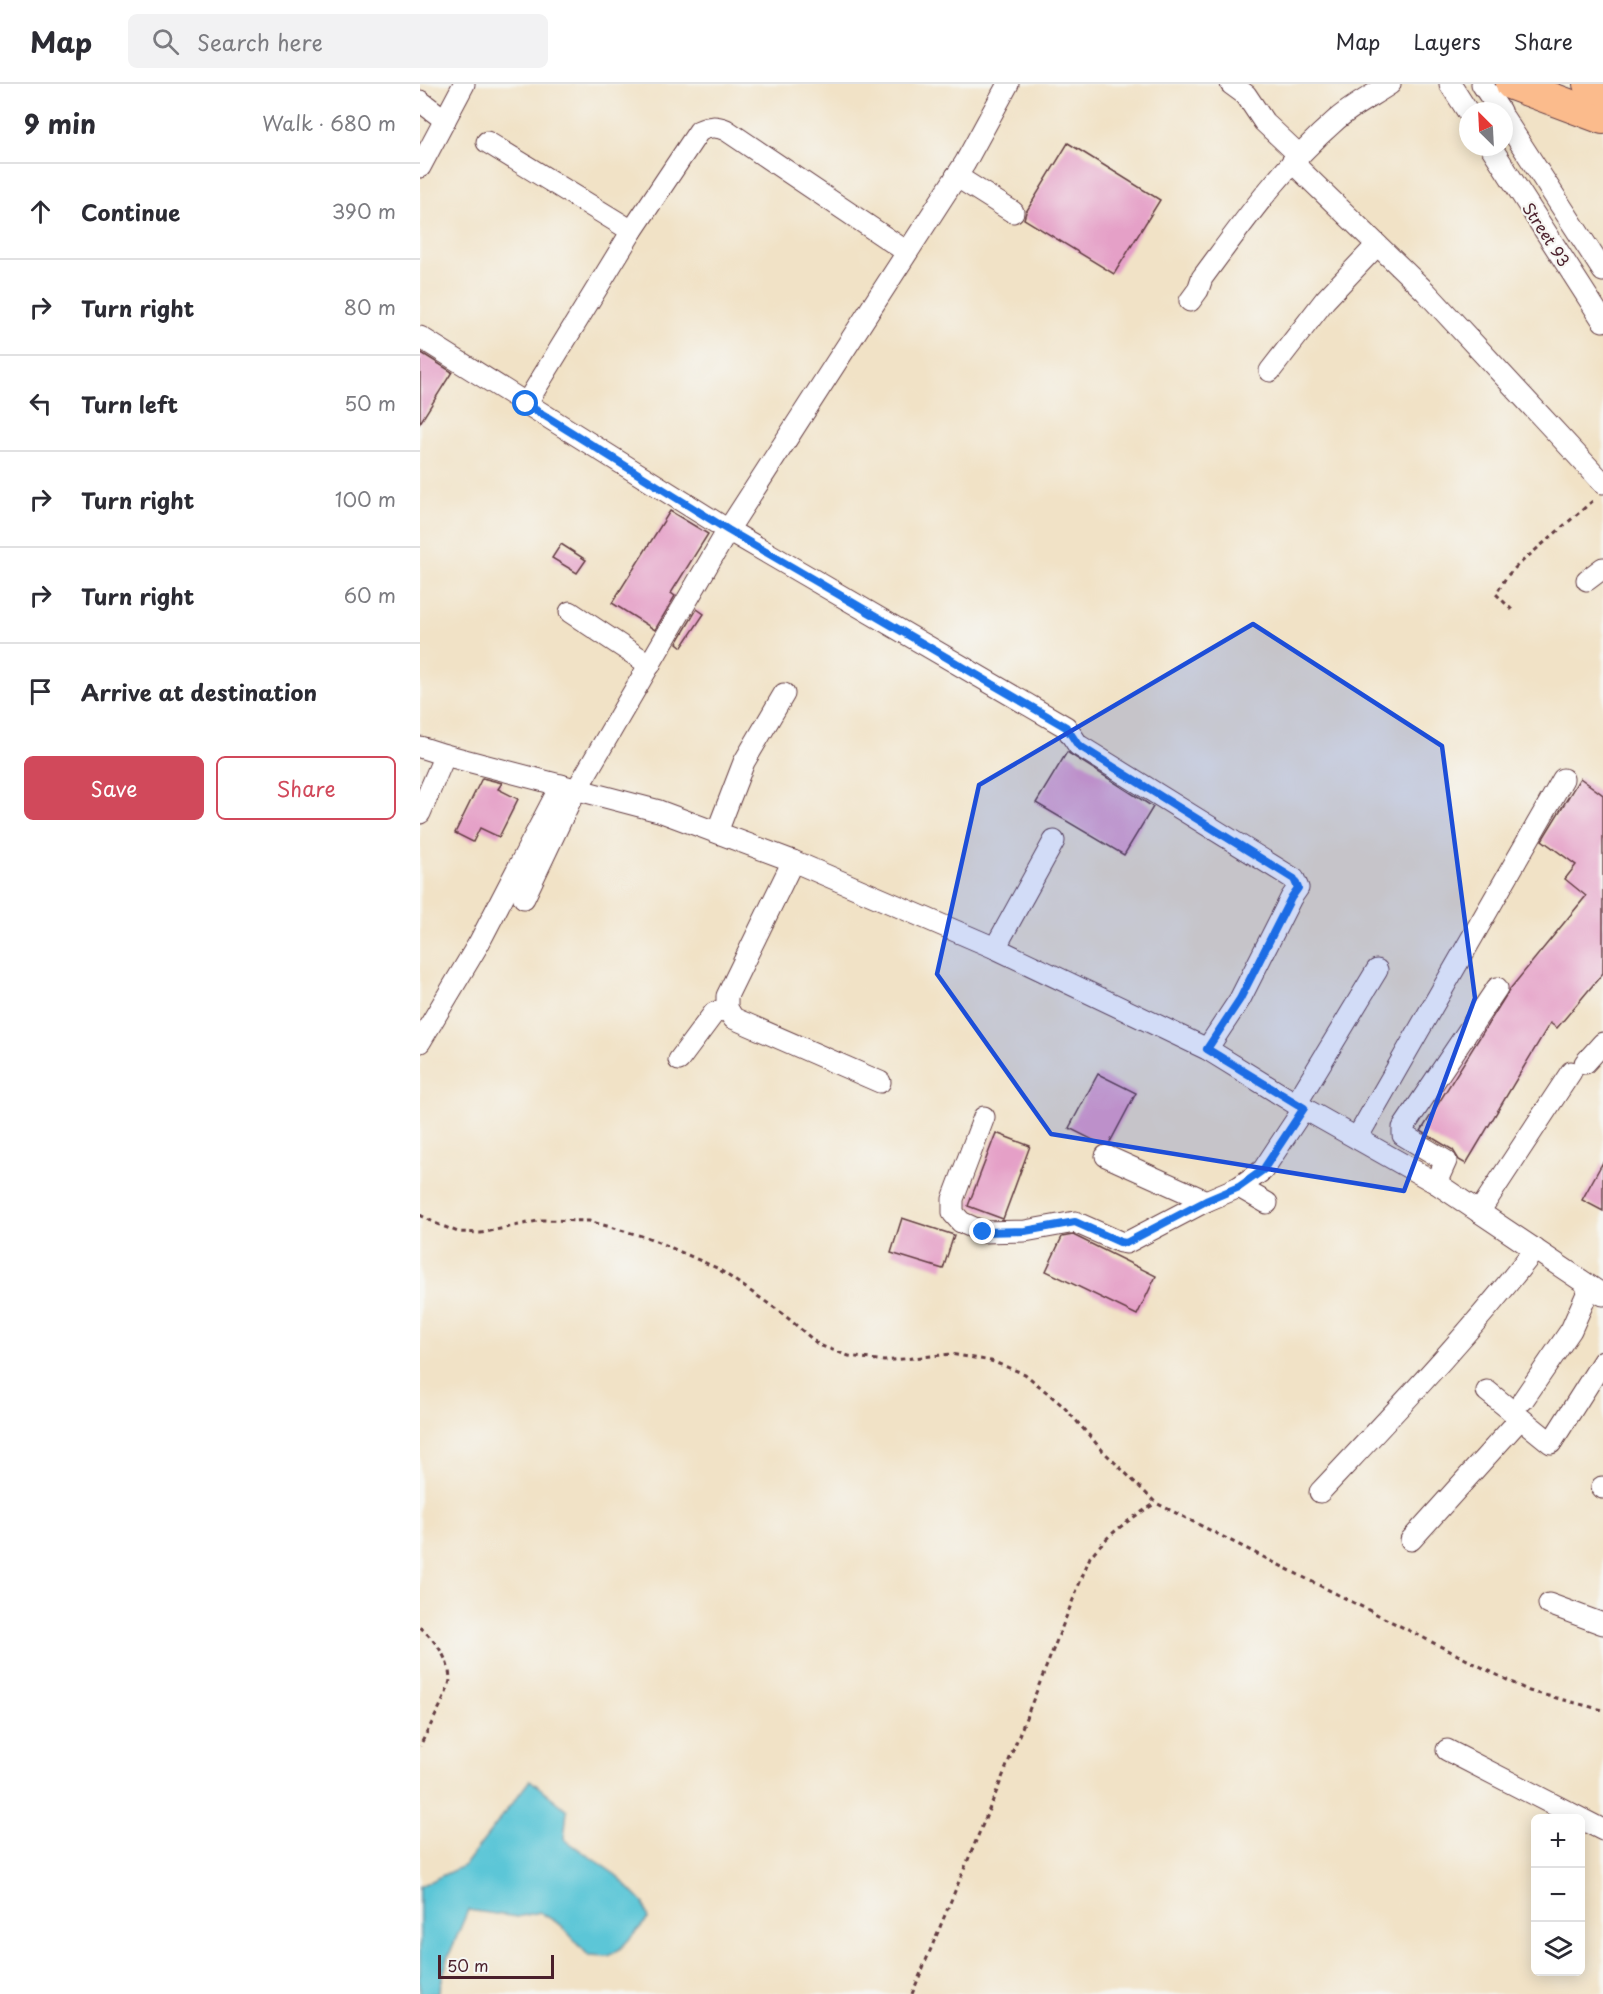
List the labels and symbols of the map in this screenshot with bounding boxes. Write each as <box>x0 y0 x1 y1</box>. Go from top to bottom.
north arrow <box>1459 102 1513 156</box>
street label: Street 93 <box>1517 197 1577 271</box>
route start <box>512 390 538 416</box>
route end <box>969 1218 995 1244</box>
scale bar <box>438 1952 554 1980</box>

